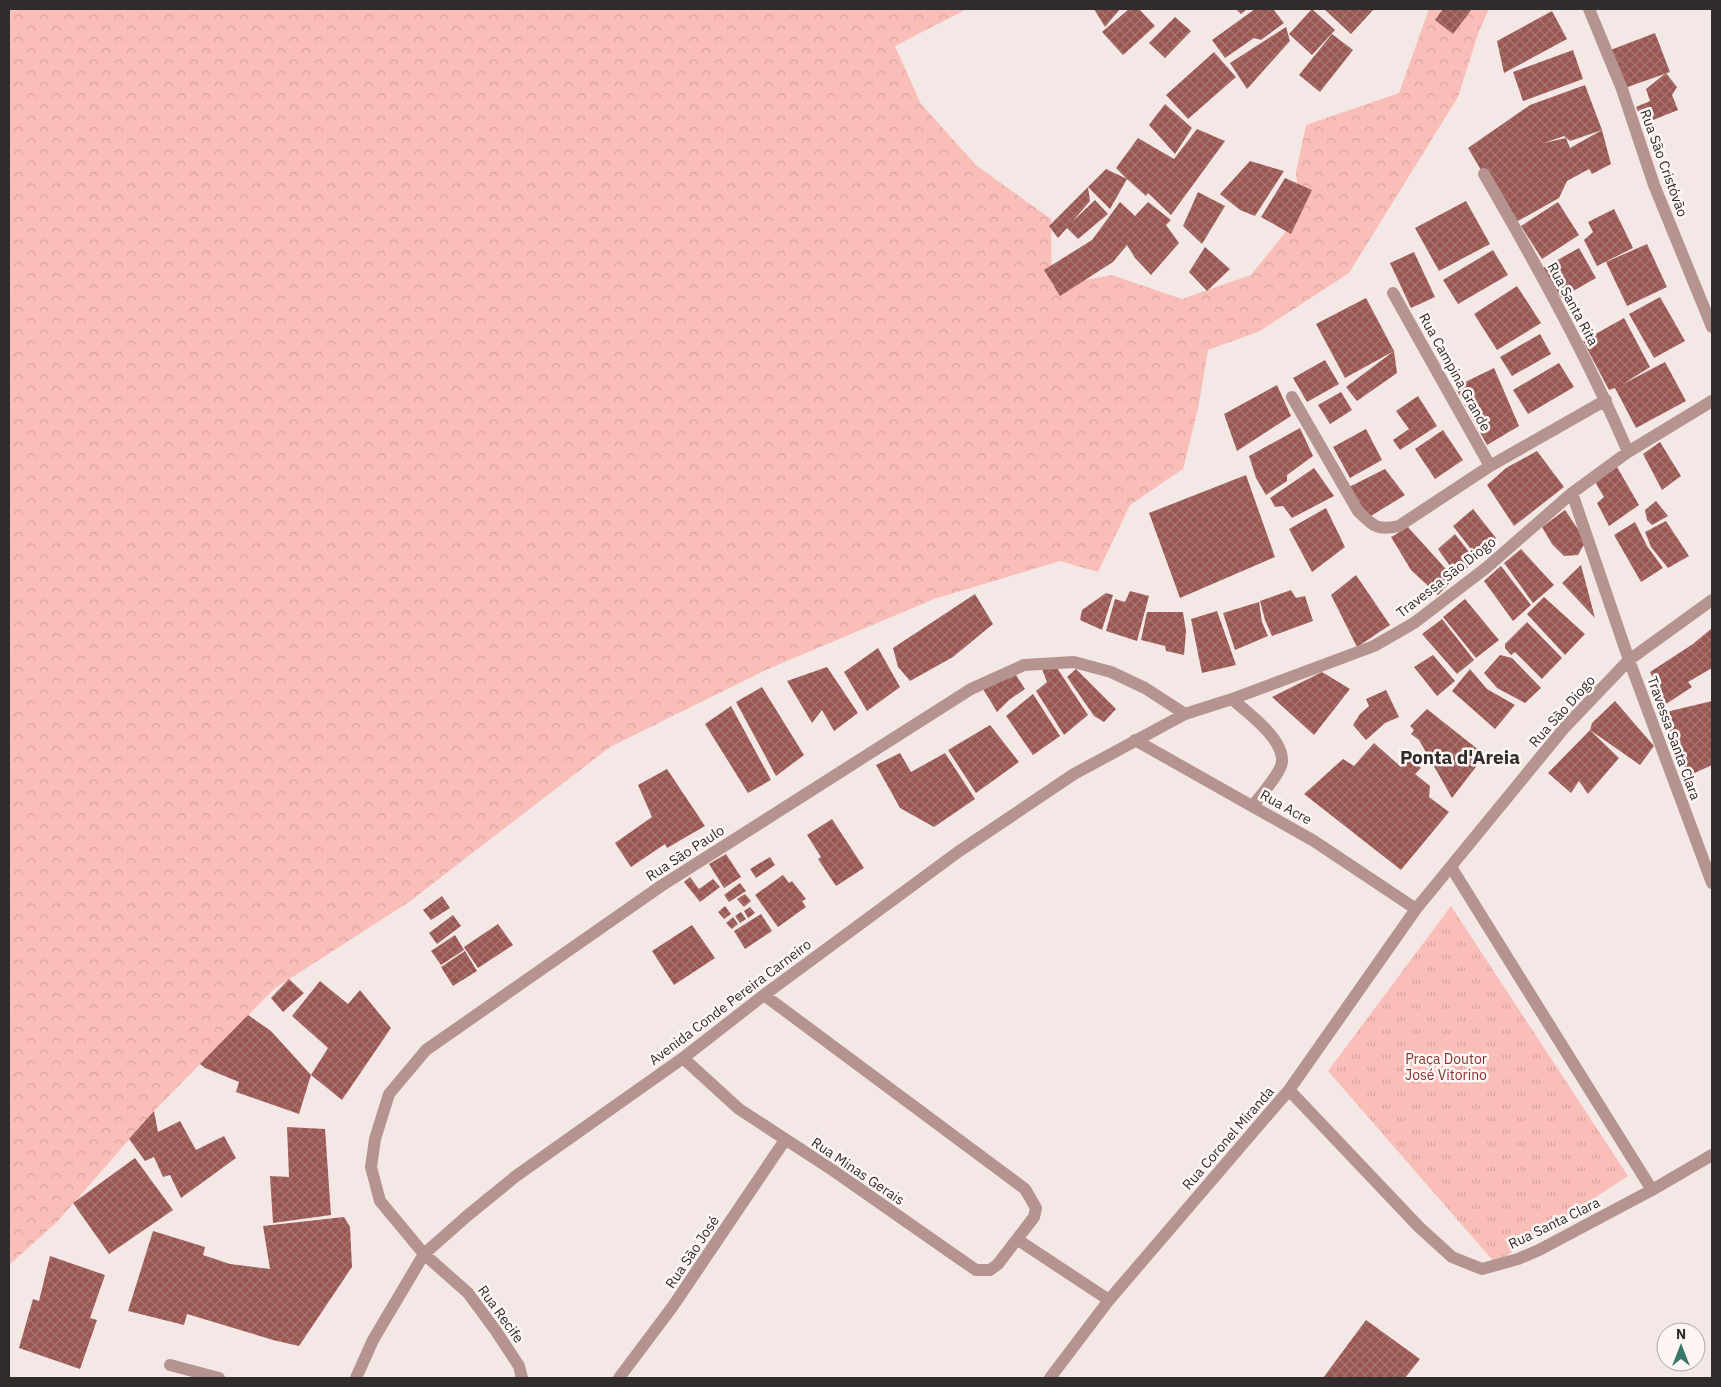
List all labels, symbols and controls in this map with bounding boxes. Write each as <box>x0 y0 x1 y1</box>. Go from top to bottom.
street label: Rua São Cristóvão <box>1636 107 1692 219</box>
street label: Rua Santa Rita <box>1544 259 1603 349</box>
street label: Rua Campina Grande <box>1415 310 1495 435</box>
street label: Travessa São Diogo <box>1393 532 1499 621</box>
street label: Rua São Diogo <box>1525 671 1599 751</box>
street label: Travessa Santa Clara <box>1643 674 1705 803</box>
district label: Ponta d'Areia <box>1400 745 1520 769</box>
street label: Rua Acre <box>1257 785 1315 829</box>
street label: Rua São Paulo <box>642 821 728 885</box>
street label: Avenida Conde Pereira Carneiro <box>645 935 815 1069</box>
park label: Praça Doutor José Vitorino <box>1405 1050 1487 1084</box>
street label: Rua Coronel Miranda <box>1178 1082 1278 1193</box>
street label: Rua Minas Gerais <box>808 1133 908 1209</box>
street label: Rua Santa Clara <box>1505 1193 1603 1253</box>
street label: Rua São José <box>661 1212 723 1292</box>
street label: Rua Recife <box>474 1282 528 1347</box>
north arrow <box>1656 1322 1706 1372</box>
text: N <box>1676 1325 1686 1343</box>

